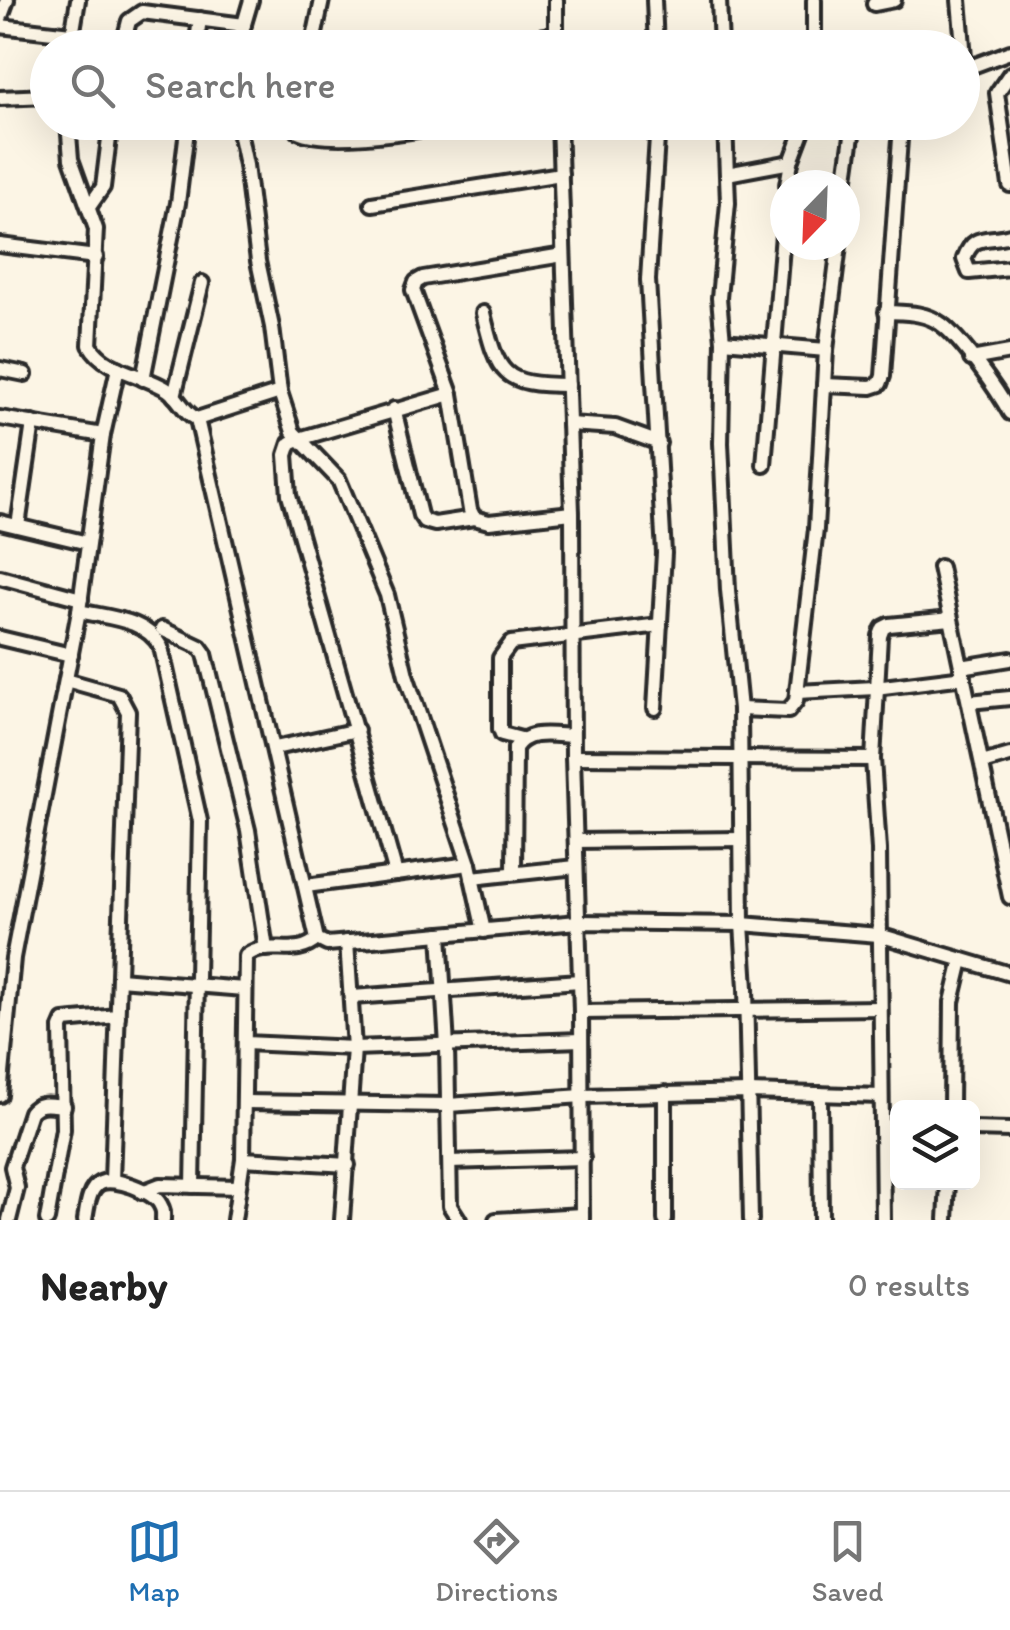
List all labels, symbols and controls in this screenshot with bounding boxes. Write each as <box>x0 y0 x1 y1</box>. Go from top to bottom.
search box <box>30 30 980 140</box>
icon: search <box>65 58 120 113</box>
text: Search here <box>145 62 336 108</box>
north arrow <box>770 170 860 260</box>
map controls <box>890 1100 980 1190</box>
button: layers <box>890 1100 980 1190</box>
text: Nearby <box>40 1260 167 1311</box>
text: 0 results <box>848 1266 970 1304</box>
tab: Map <box>127 1514 182 1608</box>
tab: Directions <box>435 1514 558 1608</box>
tab: Saved <box>812 1514 883 1608</box>

